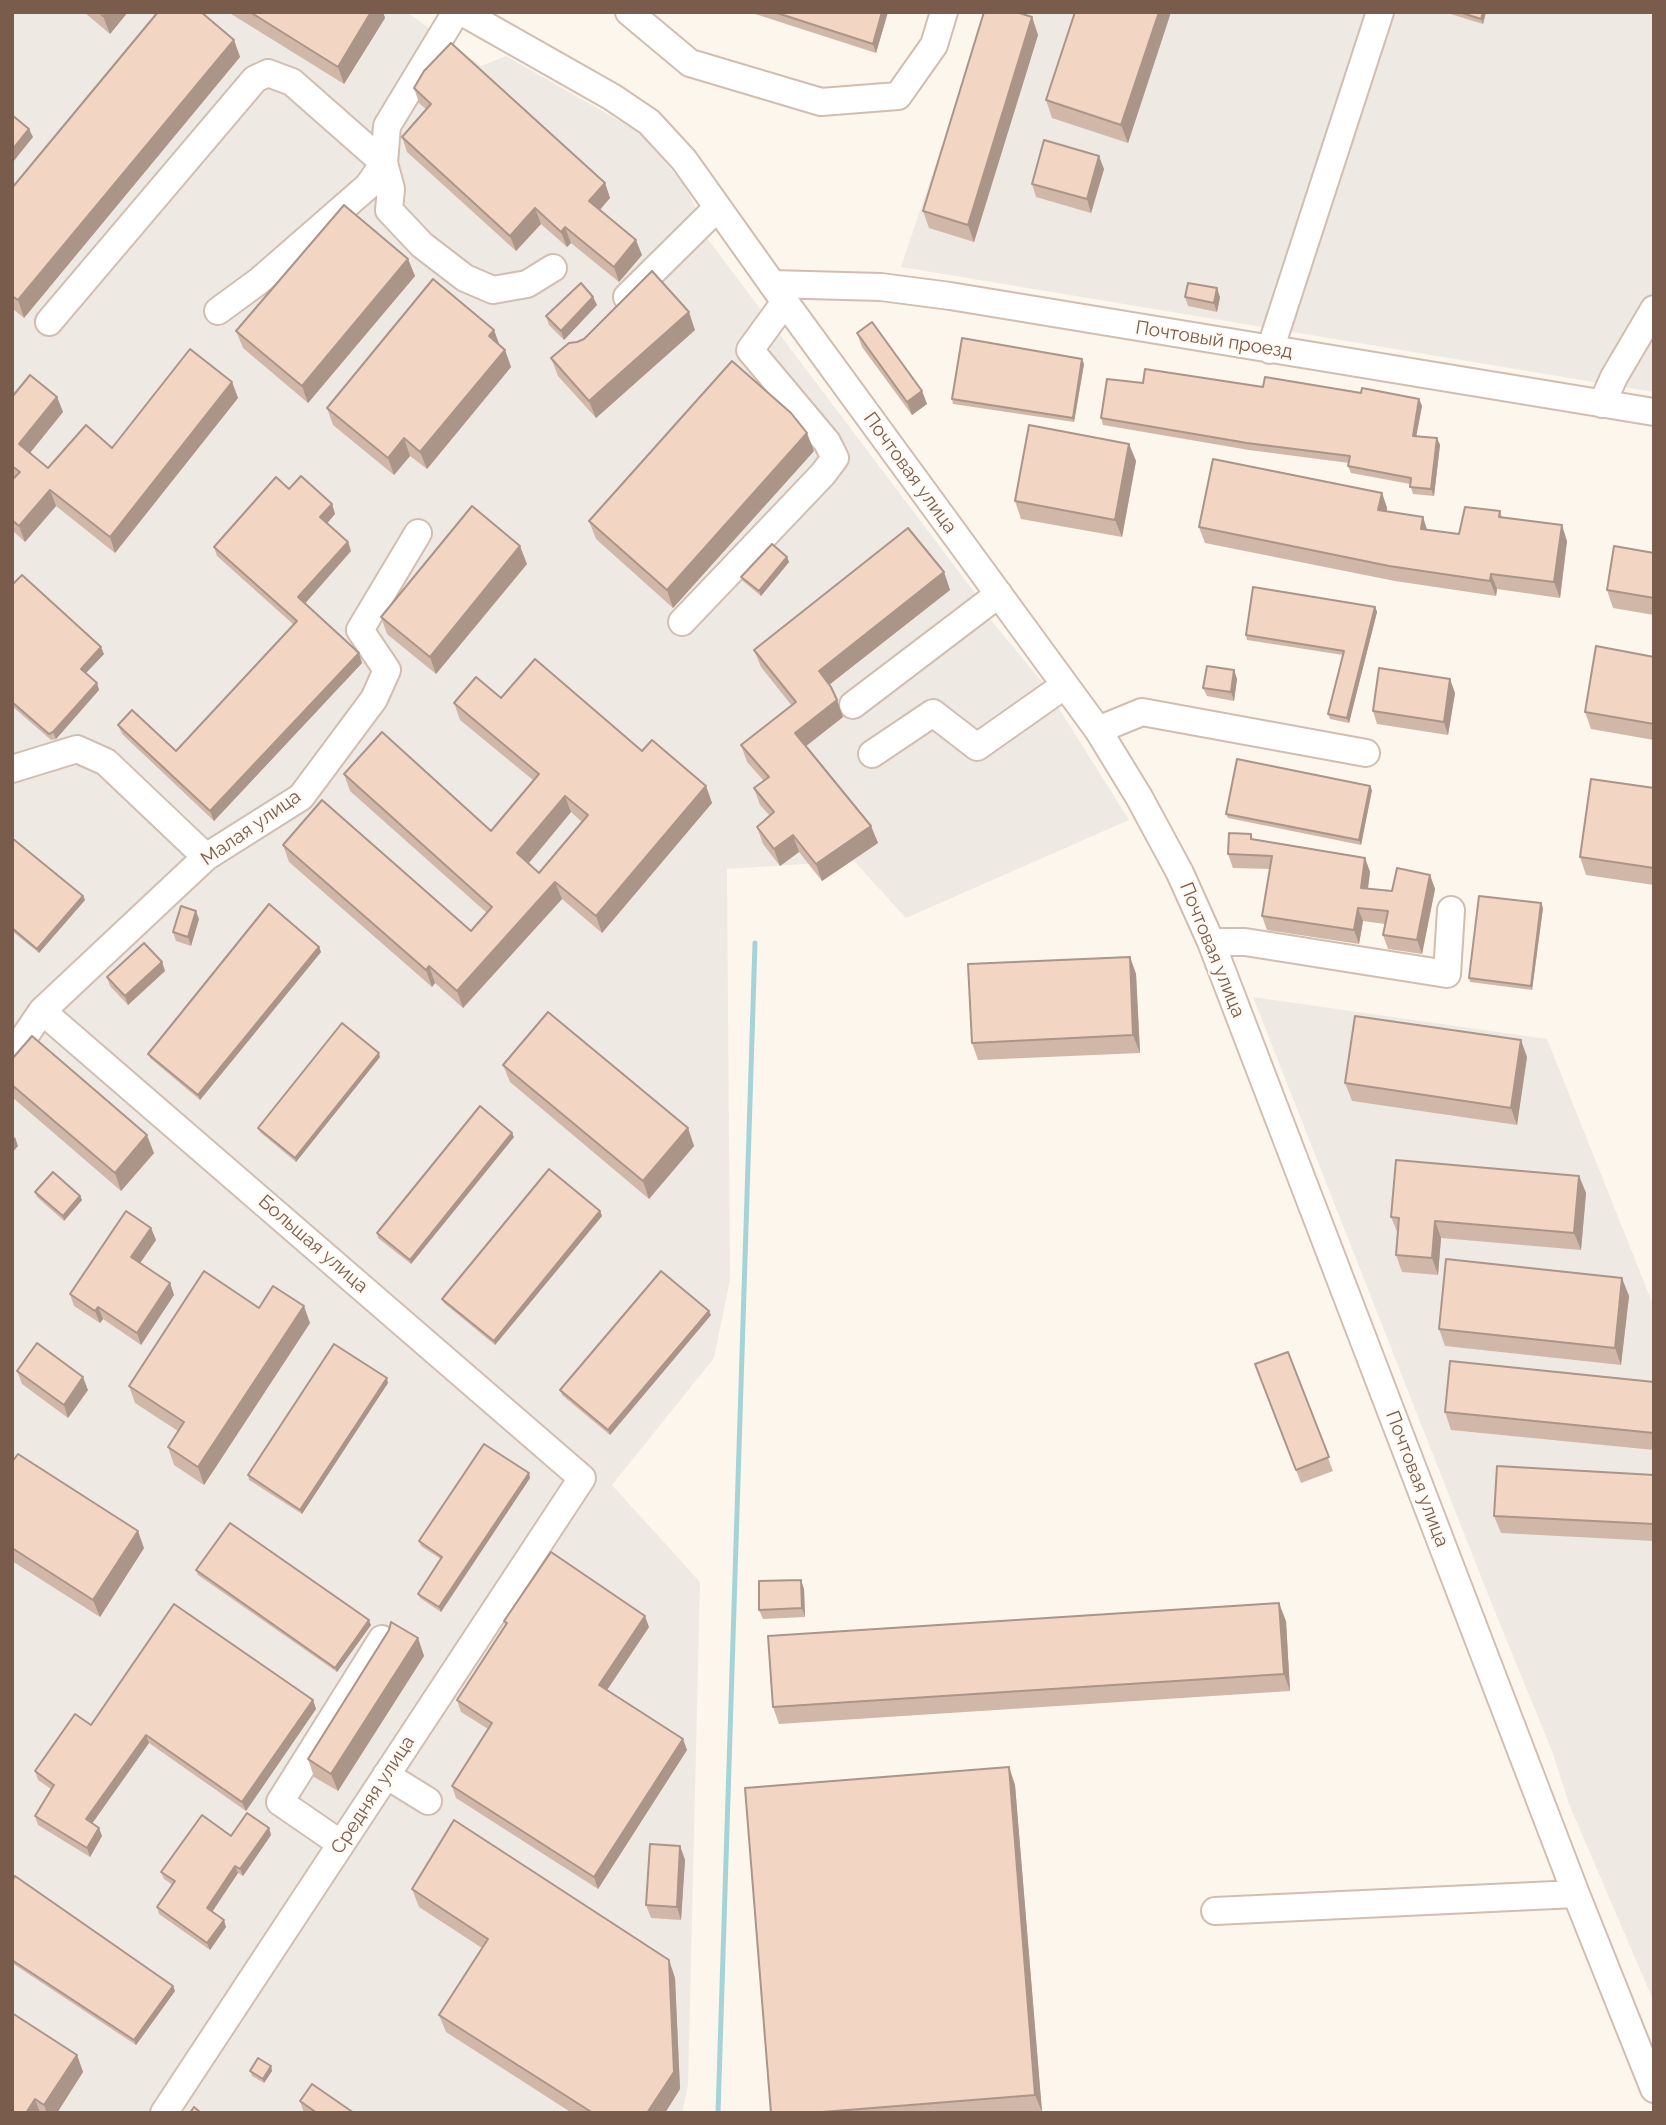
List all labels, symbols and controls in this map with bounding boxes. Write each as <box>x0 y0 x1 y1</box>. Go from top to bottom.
street label: Почтовый проезд <box>1134 316 1294 364</box>
street label: Почтовая улица <box>858 408 962 538</box>
street label: Малая улица <box>197 785 305 871</box>
street label: Почтовая улица <box>1174 879 1250 1021</box>
street label: Большая улица <box>254 1190 372 1298</box>
street label: Почтовая улица <box>1381 1408 1453 1550</box>
street label: Средняя улица <box>326 1732 420 1858</box>

